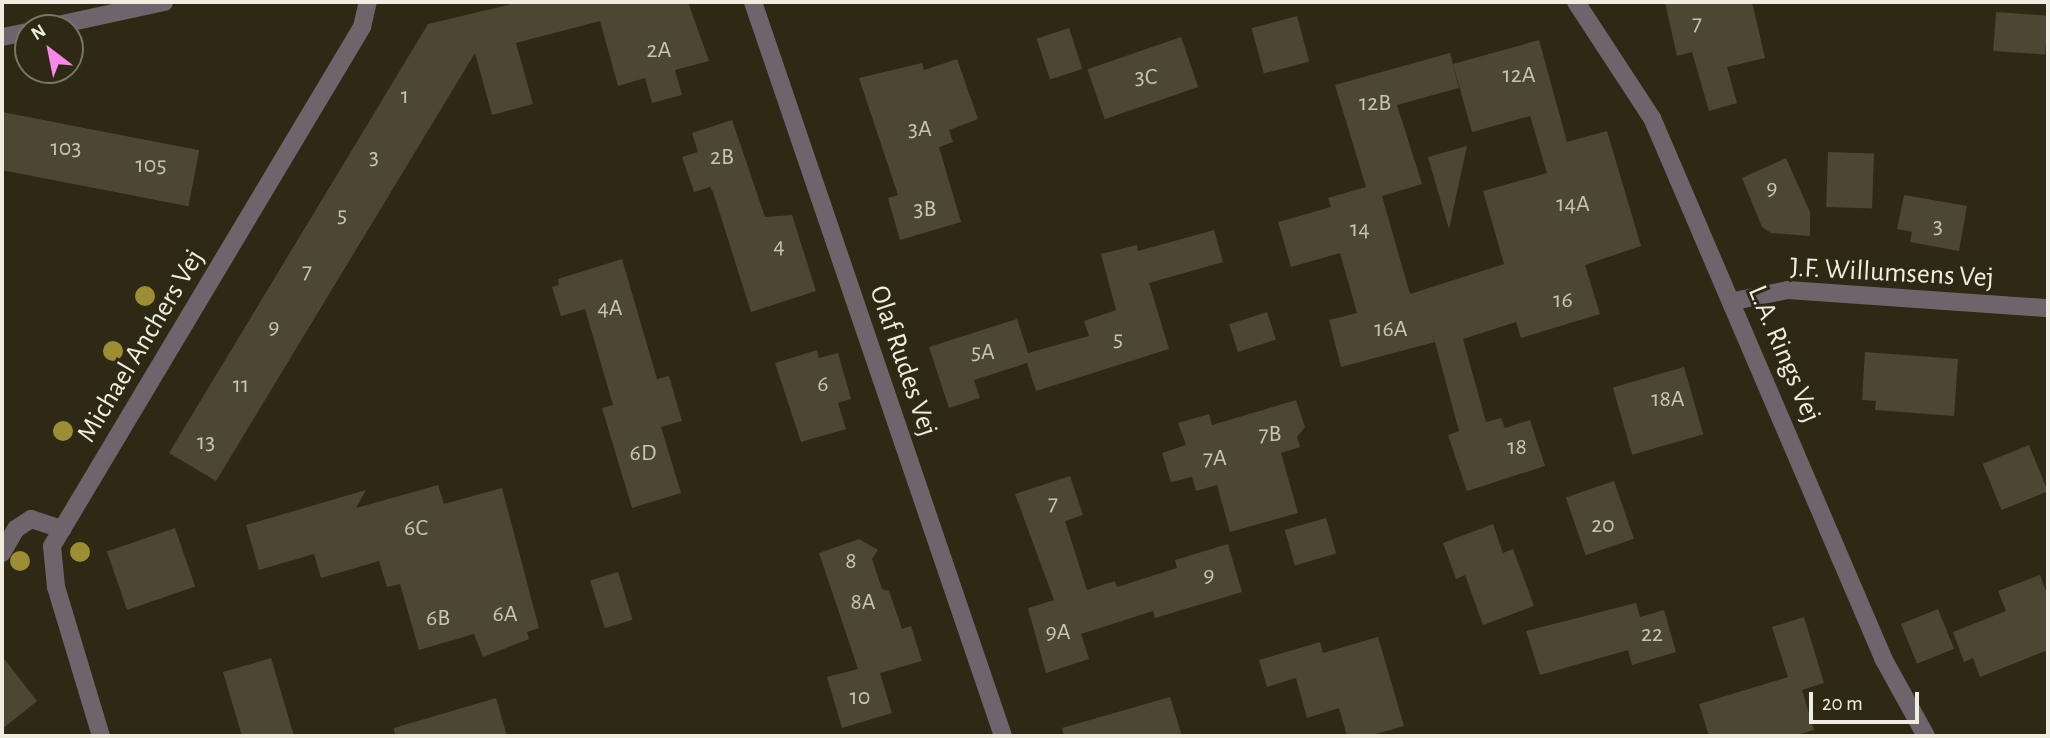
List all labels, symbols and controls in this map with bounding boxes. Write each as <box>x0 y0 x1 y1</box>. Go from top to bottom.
house number: 7 <box>1692 10 1702 38</box>
north arrow <box>14 14 84 84</box>
text: N <box>28 21 49 44</box>
house number: 2A <box>647 37 671 65</box>
house number: 12A <box>1502 62 1536 90</box>
house number: 3C <box>1135 64 1157 92</box>
house number: 1 <box>401 83 409 111</box>
house number: 12B <box>1359 90 1391 118</box>
house number: 3A <box>908 116 932 144</box>
house number: 103 <box>51 135 81 163</box>
house number: 3 <box>369 144 379 172</box>
house number: 2B <box>710 144 734 172</box>
house number: 105 <box>136 152 166 180</box>
house number: 9 <box>1766 175 1778 203</box>
house number: 14A <box>1556 191 1590 219</box>
house number: 3B <box>914 196 936 224</box>
house number: 5 <box>337 202 347 230</box>
house number: 3 <box>1933 213 1943 241</box>
house number: 14 <box>1350 216 1370 244</box>
house number: 4 <box>773 233 785 261</box>
street label: Michael Anchers Vej <box>70 243 212 449</box>
street label: J.F. Willumsens Vej <box>1789 251 1995 295</box>
house number: 7 <box>302 258 312 286</box>
street label: L.A. Rings Vej <box>1740 280 1828 428</box>
street label: Olaf Rudes Vej <box>862 281 944 441</box>
house number: 16 <box>1553 287 1573 315</box>
house number: 4A <box>597 295 623 323</box>
house number: 9 <box>268 314 280 342</box>
house number: 16A <box>1374 316 1408 344</box>
house number: 5 <box>1113 326 1123 354</box>
house number: 5A <box>971 339 995 367</box>
house number: 6 <box>817 371 829 399</box>
house number: 11 <box>233 372 249 400</box>
house number: 18A <box>1651 386 1685 414</box>
house number: 7B <box>1259 421 1281 449</box>
house number: 13 <box>197 429 215 457</box>
house number: 18 <box>1507 434 1527 462</box>
house number: 6D <box>630 440 656 468</box>
house number: 7A <box>1203 445 1227 473</box>
house number: 7 <box>1048 490 1058 518</box>
house number: 20 <box>1591 512 1615 540</box>
house number: 6C <box>404 515 428 543</box>
house number: 8 <box>845 548 857 576</box>
house number: 9 <box>1203 562 1215 590</box>
house number: 8A <box>850 589 876 617</box>
house number: 6A <box>492 601 518 629</box>
house number: 6B <box>426 605 450 633</box>
house number: 9A <box>1045 619 1071 647</box>
house number: 22 <box>1641 621 1663 649</box>
scale bar <box>1812 678 1922 722</box>
house number: 10 <box>850 684 870 712</box>
text: 20 m <box>1822 693 1863 714</box>

